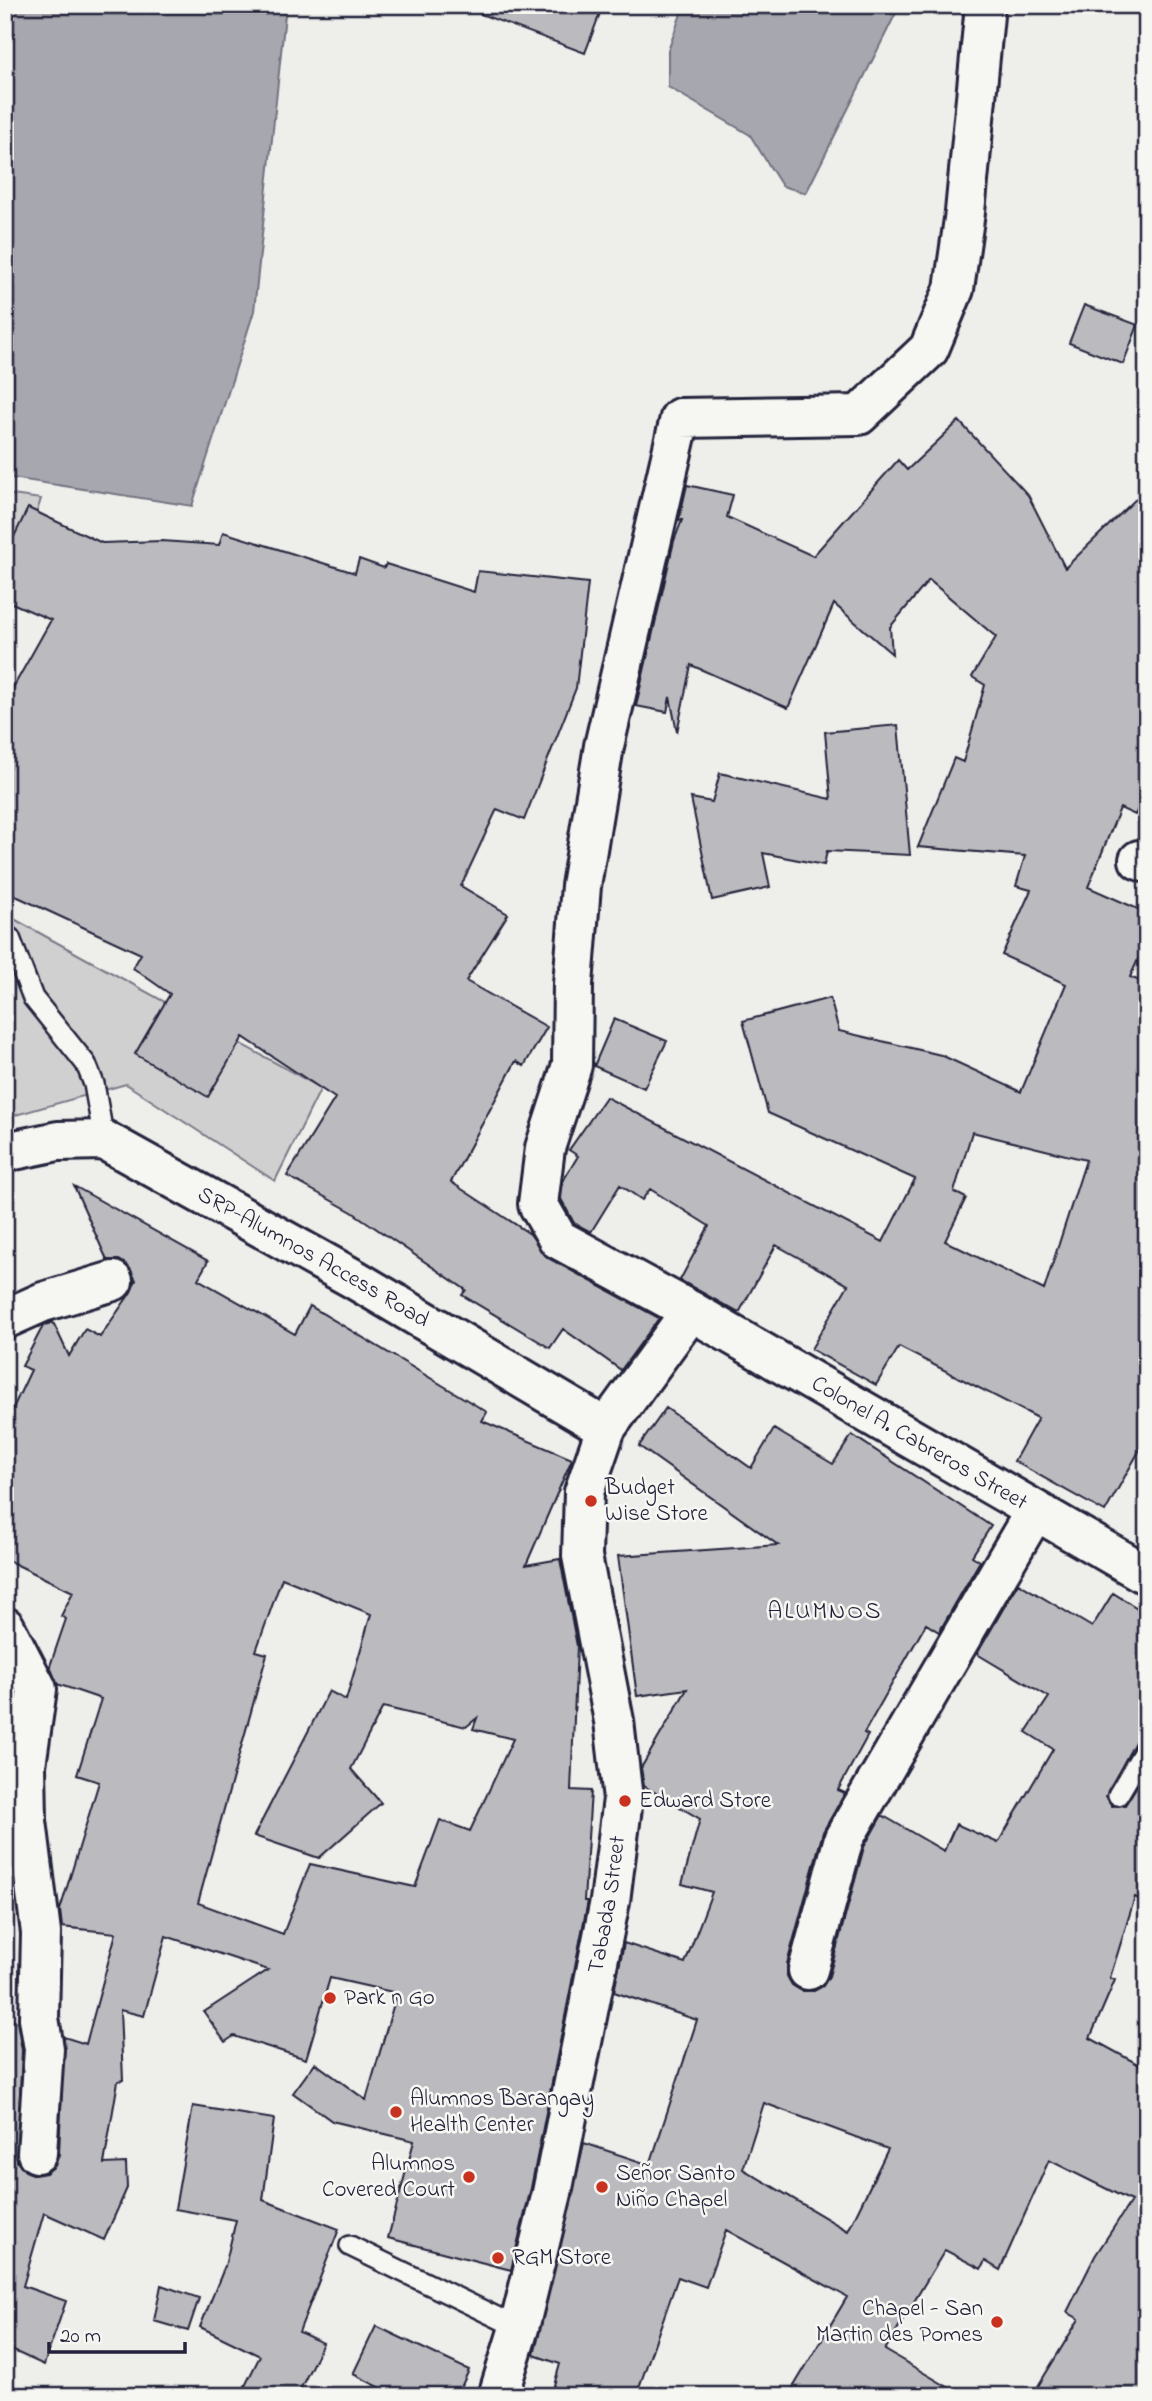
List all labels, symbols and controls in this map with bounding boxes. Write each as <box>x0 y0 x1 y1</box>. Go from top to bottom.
street label: SRP-Alumnos Access Road <box>191 1178 435 1336</box>
street label: Colonel A. Cabreros Street <box>805 1368 1034 1519</box>
place label: Budget Wise Store <box>604 1472 708 1531</box>
marker: Budget Wise Store <box>583 1493 599 1509</box>
district label: ALUMNOS <box>768 1595 882 1630</box>
place label: Edward Store <box>639 1785 772 1818</box>
marker: Edward Store <box>617 1793 633 1809</box>
street label: Tabada Street <box>579 1833 635 1976</box>
place label: Park n Go <box>344 1982 435 2015</box>
marker: Park n Go <box>322 1990 338 2006</box>
place label: Alumnos Barangay Health Center <box>410 2083 594 2142</box>
marker: Alumnos Barangay Health Center <box>388 2104 404 2120</box>
place label: Alumnos Covered Court <box>322 2148 455 2207</box>
place label: Señor Santo Niño Chapel <box>616 2158 736 2217</box>
marker: Alumnos Covered Court <box>461 2169 477 2185</box>
marker: Señor Santo Niño Chapel <box>594 2179 610 2195</box>
place label: RGM Store <box>512 2242 612 2275</box>
marker: RGM Store <box>490 2250 506 2266</box>
place label: Chapel - San Martin des Pomes <box>816 2293 983 2352</box>
scale bar <box>49 2310 186 2354</box>
marker: Chapel - San Martin des Pomes <box>989 2314 1005 2330</box>
text: 20 m <box>60 2322 101 2352</box>

